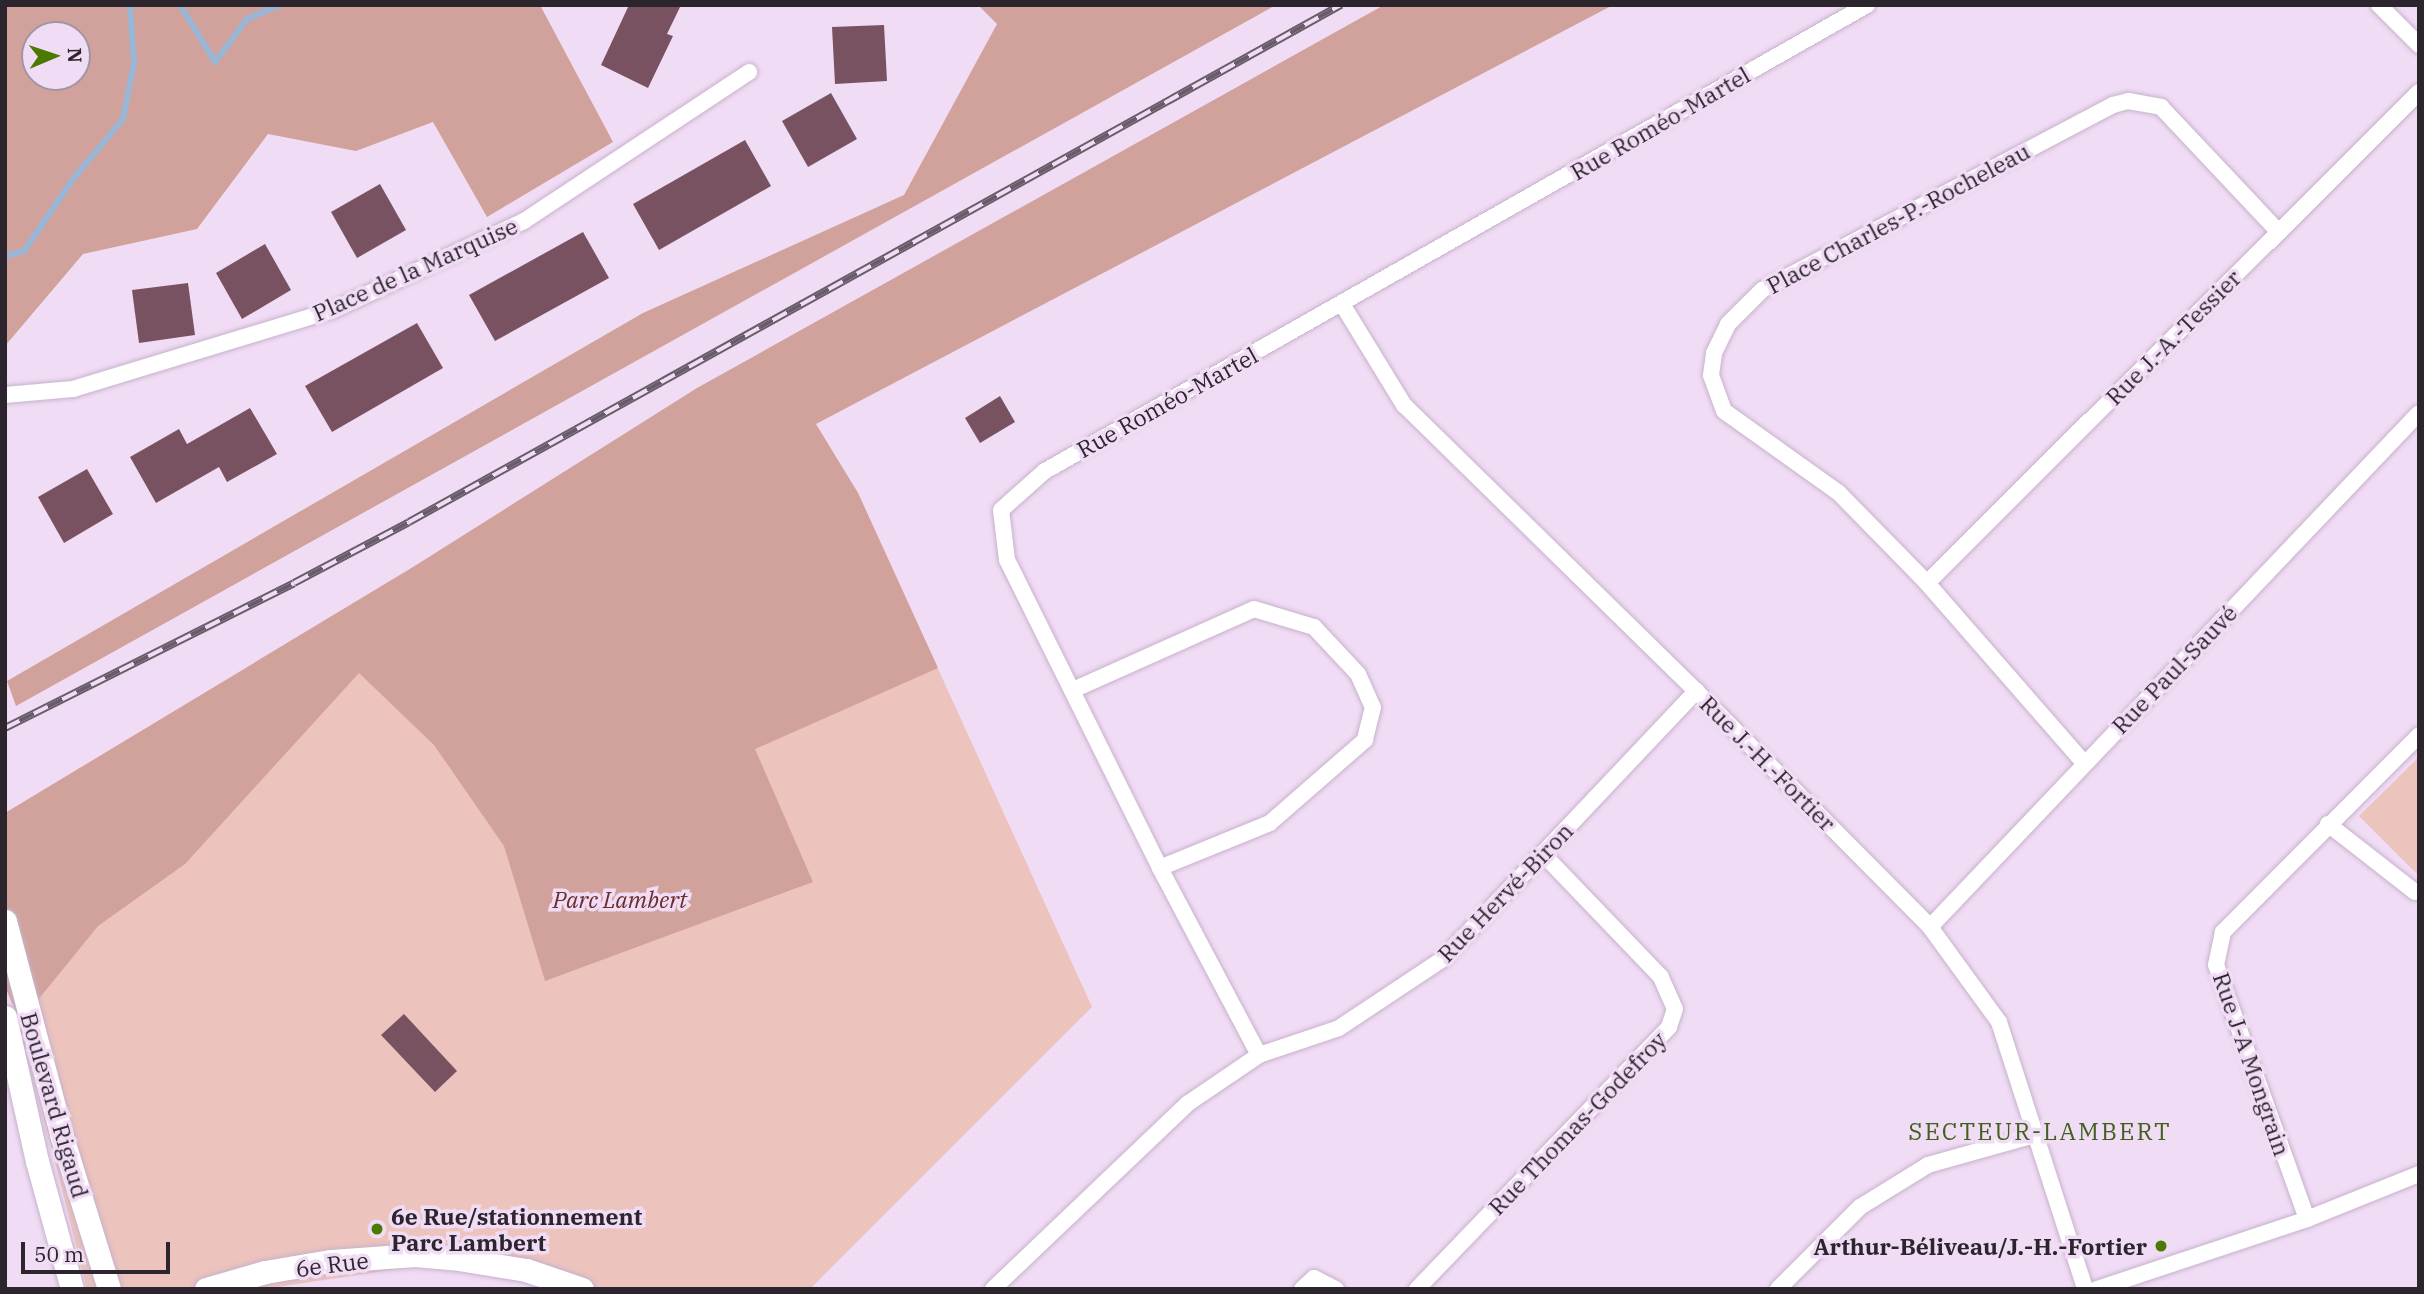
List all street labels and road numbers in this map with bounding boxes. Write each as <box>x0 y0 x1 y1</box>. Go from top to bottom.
street label: Rue Roméo-Martel <box>1565 60 1755 186</box>
street label: Place Charles-P.-Rocheleau <box>1762 137 2034 299</box>
street label: Place de la Marquise <box>308 211 522 327</box>
street label: Rue J.-A.-Tessier <box>2100 264 2246 410</box>
street label: Rue Roméo-Martel <box>1072 341 1262 463</box>
street label: Rue Paul-Sauvé <box>2106 599 2242 739</box>
street label: Rue J.-H.-Fortier <box>1695 690 1841 836</box>
street label: Rue Hervé-Biron <box>1432 817 1578 967</box>
street label: Rue J-A Mongrain <box>2208 969 2296 1159</box>
street label: Boulevard Rigaud <box>15 1009 95 1201</box>
street label: Rue Thomas-Godefroy <box>1482 1026 1672 1220</box>
street label: 6e Rue <box>294 1246 370 1282</box>

